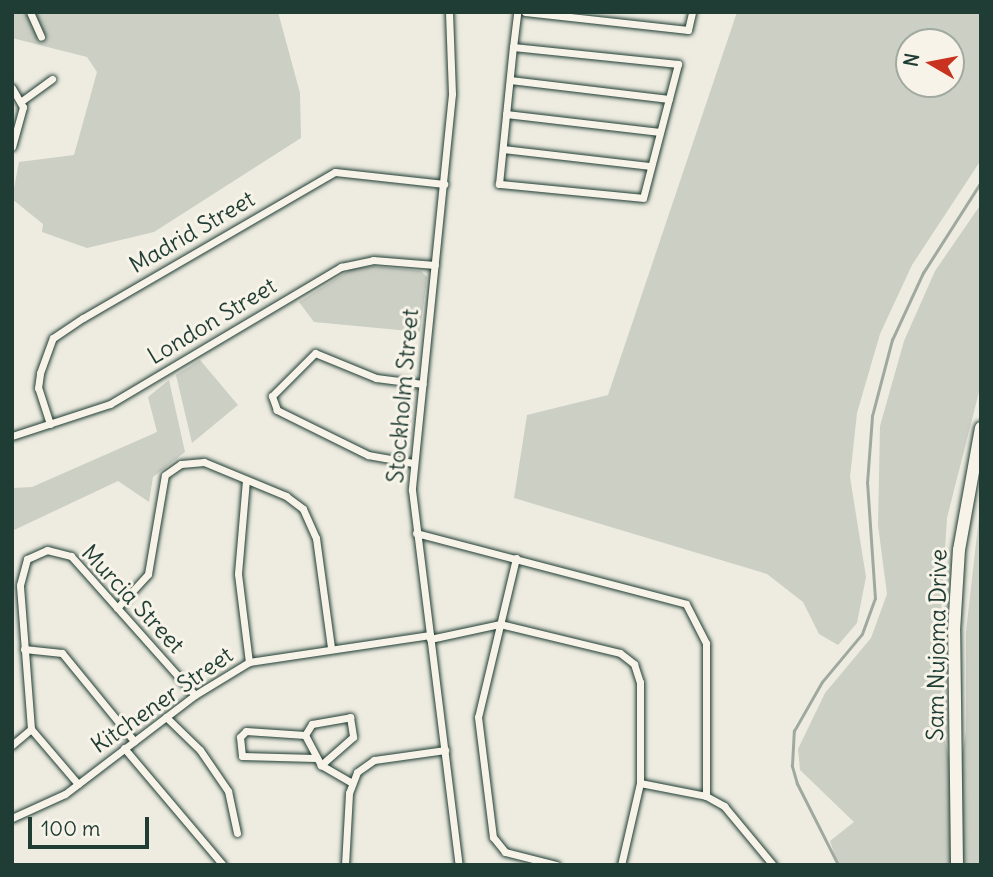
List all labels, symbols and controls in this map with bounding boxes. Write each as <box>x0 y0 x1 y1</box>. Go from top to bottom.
north arrow <box>895 28 965 98</box>
text: N <box>898 51 924 68</box>
street label: Madrid Street <box>124 185 260 279</box>
street label: London Street <box>143 272 281 370</box>
street label: Stockholm Street <box>382 308 424 484</box>
street label: Murcia Street <box>76 539 190 659</box>
street label: Sam Nujoma Drive <box>922 549 952 741</box>
street label: Kitchener Street <box>86 641 238 759</box>
scale bar <box>32 804 152 848</box>
text: 100 m <box>41 815 100 842</box>

